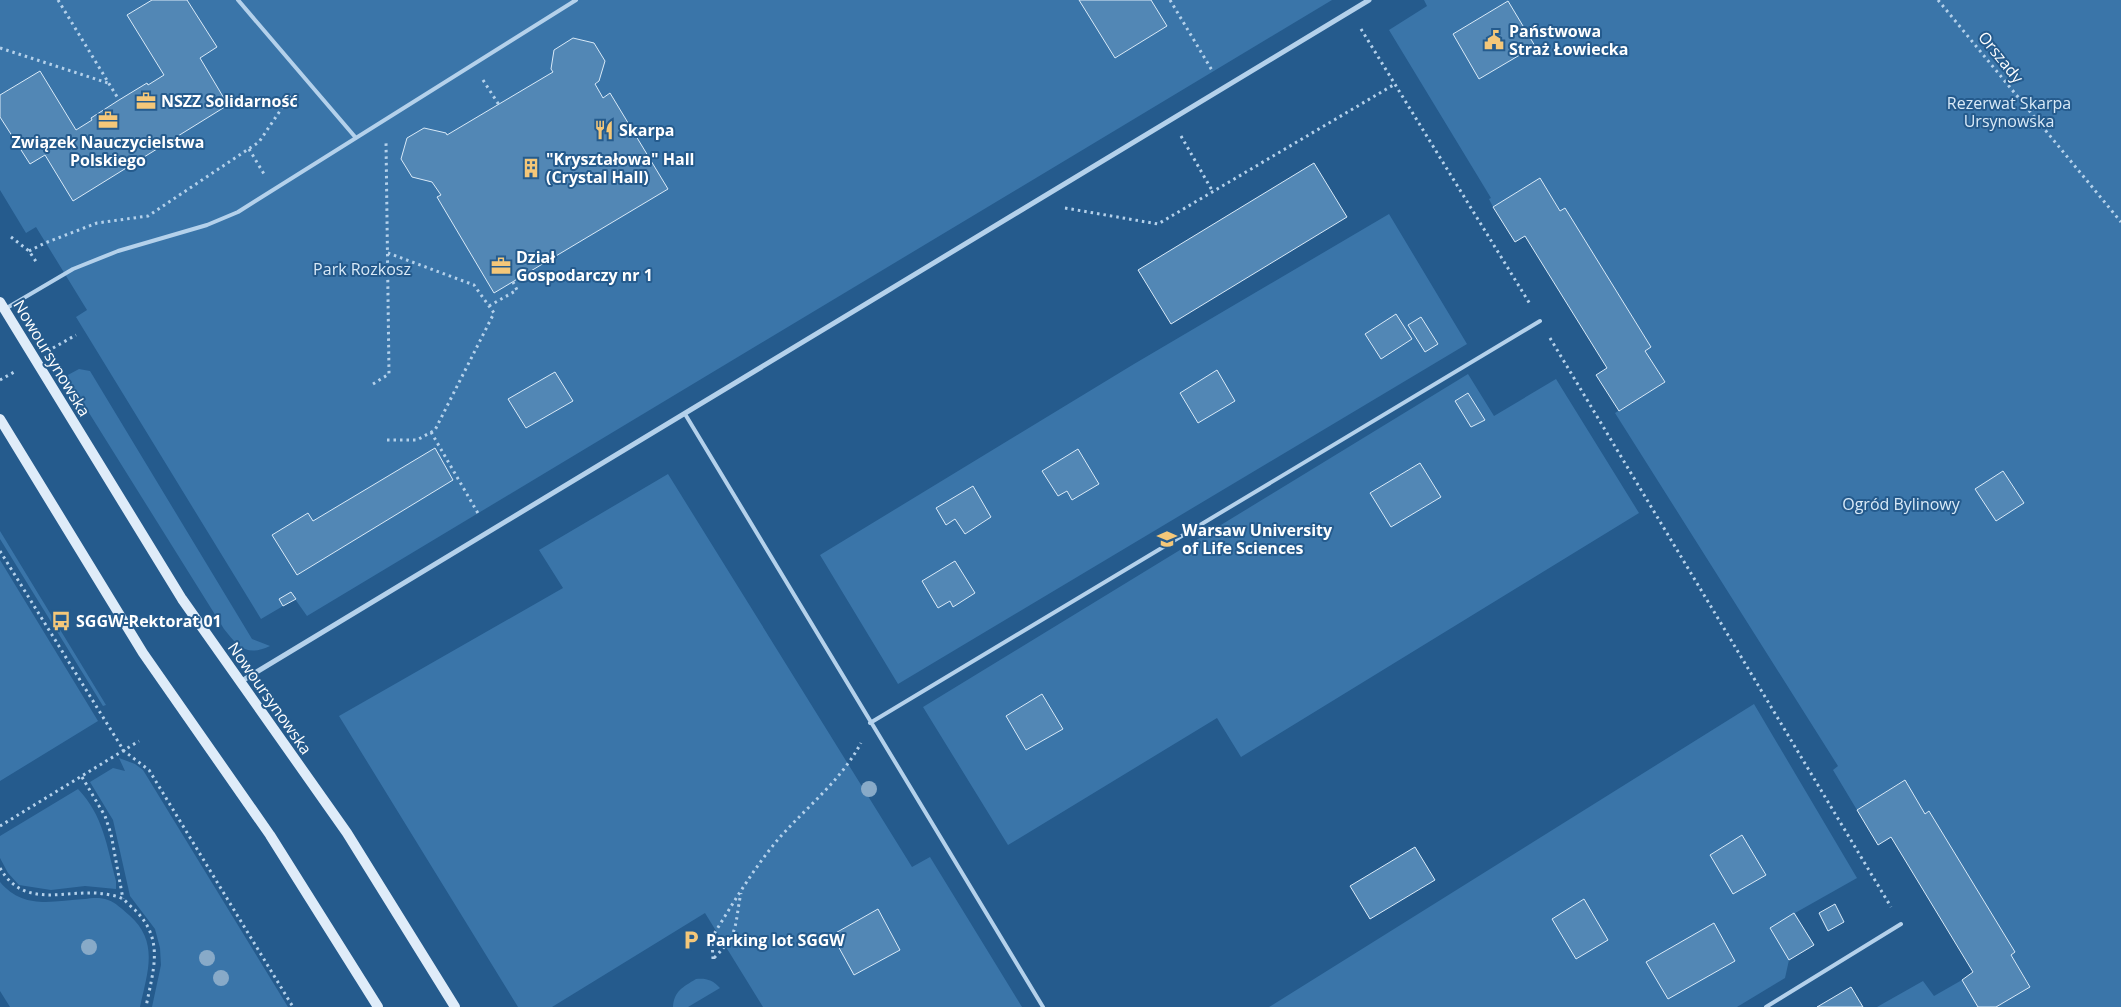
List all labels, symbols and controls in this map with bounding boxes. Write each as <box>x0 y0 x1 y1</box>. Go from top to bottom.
place label: Państwowa Straż Łowiecka <box>1509 20 1628 60</box>
street label: Orszady <box>1973 26 2029 88</box>
public building icon: Państwowa Straż Łowiecka <box>1483 29 1505 51</box>
office icon: NSZZ Solidarność <box>135 90 157 112</box>
place label: NSZZ Solidarność <box>161 90 298 112</box>
park label: Rezerwat Skarpa Ursynowska <box>1947 92 2071 132</box>
office icon: Związek Nauczycielstwa Polskiego <box>97 109 119 131</box>
restaurant icon: Skarpa <box>593 119 615 141</box>
place label: Skarpa <box>619 119 674 141</box>
place label: Związek Nauczycielstwa Polskiego <box>12 131 204 171</box>
place label: "Kryształowa" Hall (Crystal Hall) <box>546 148 694 188</box>
building icon: "Kryształowa" Hall (Crystal Hall) <box>520 157 542 179</box>
place label: Dział Gospodarczy nr 1 <box>516 246 653 286</box>
office icon: Dział Gospodarczy nr 1 <box>490 255 512 277</box>
park label: Park Rozkosz <box>313 258 411 280</box>
street label: Nowoursynowska <box>8 296 96 420</box>
park label: Ogród Bylinowy <box>1842 493 1961 515</box>
place label: Warsaw University of Life Sciences <box>1182 519 1333 559</box>
school or university icon: Warsaw University of Life Sciences <box>1156 528 1178 550</box>
bus stop icon: SGGW-Rektorat 01 <box>50 610 72 632</box>
place label: SGGW-Rektorat 01 <box>76 610 222 632</box>
street label: Nowoursynowska <box>223 637 317 759</box>
parking icon: Parking lot SGGW <box>680 929 702 951</box>
place label: Parking lot SGGW <box>706 929 845 951</box>

